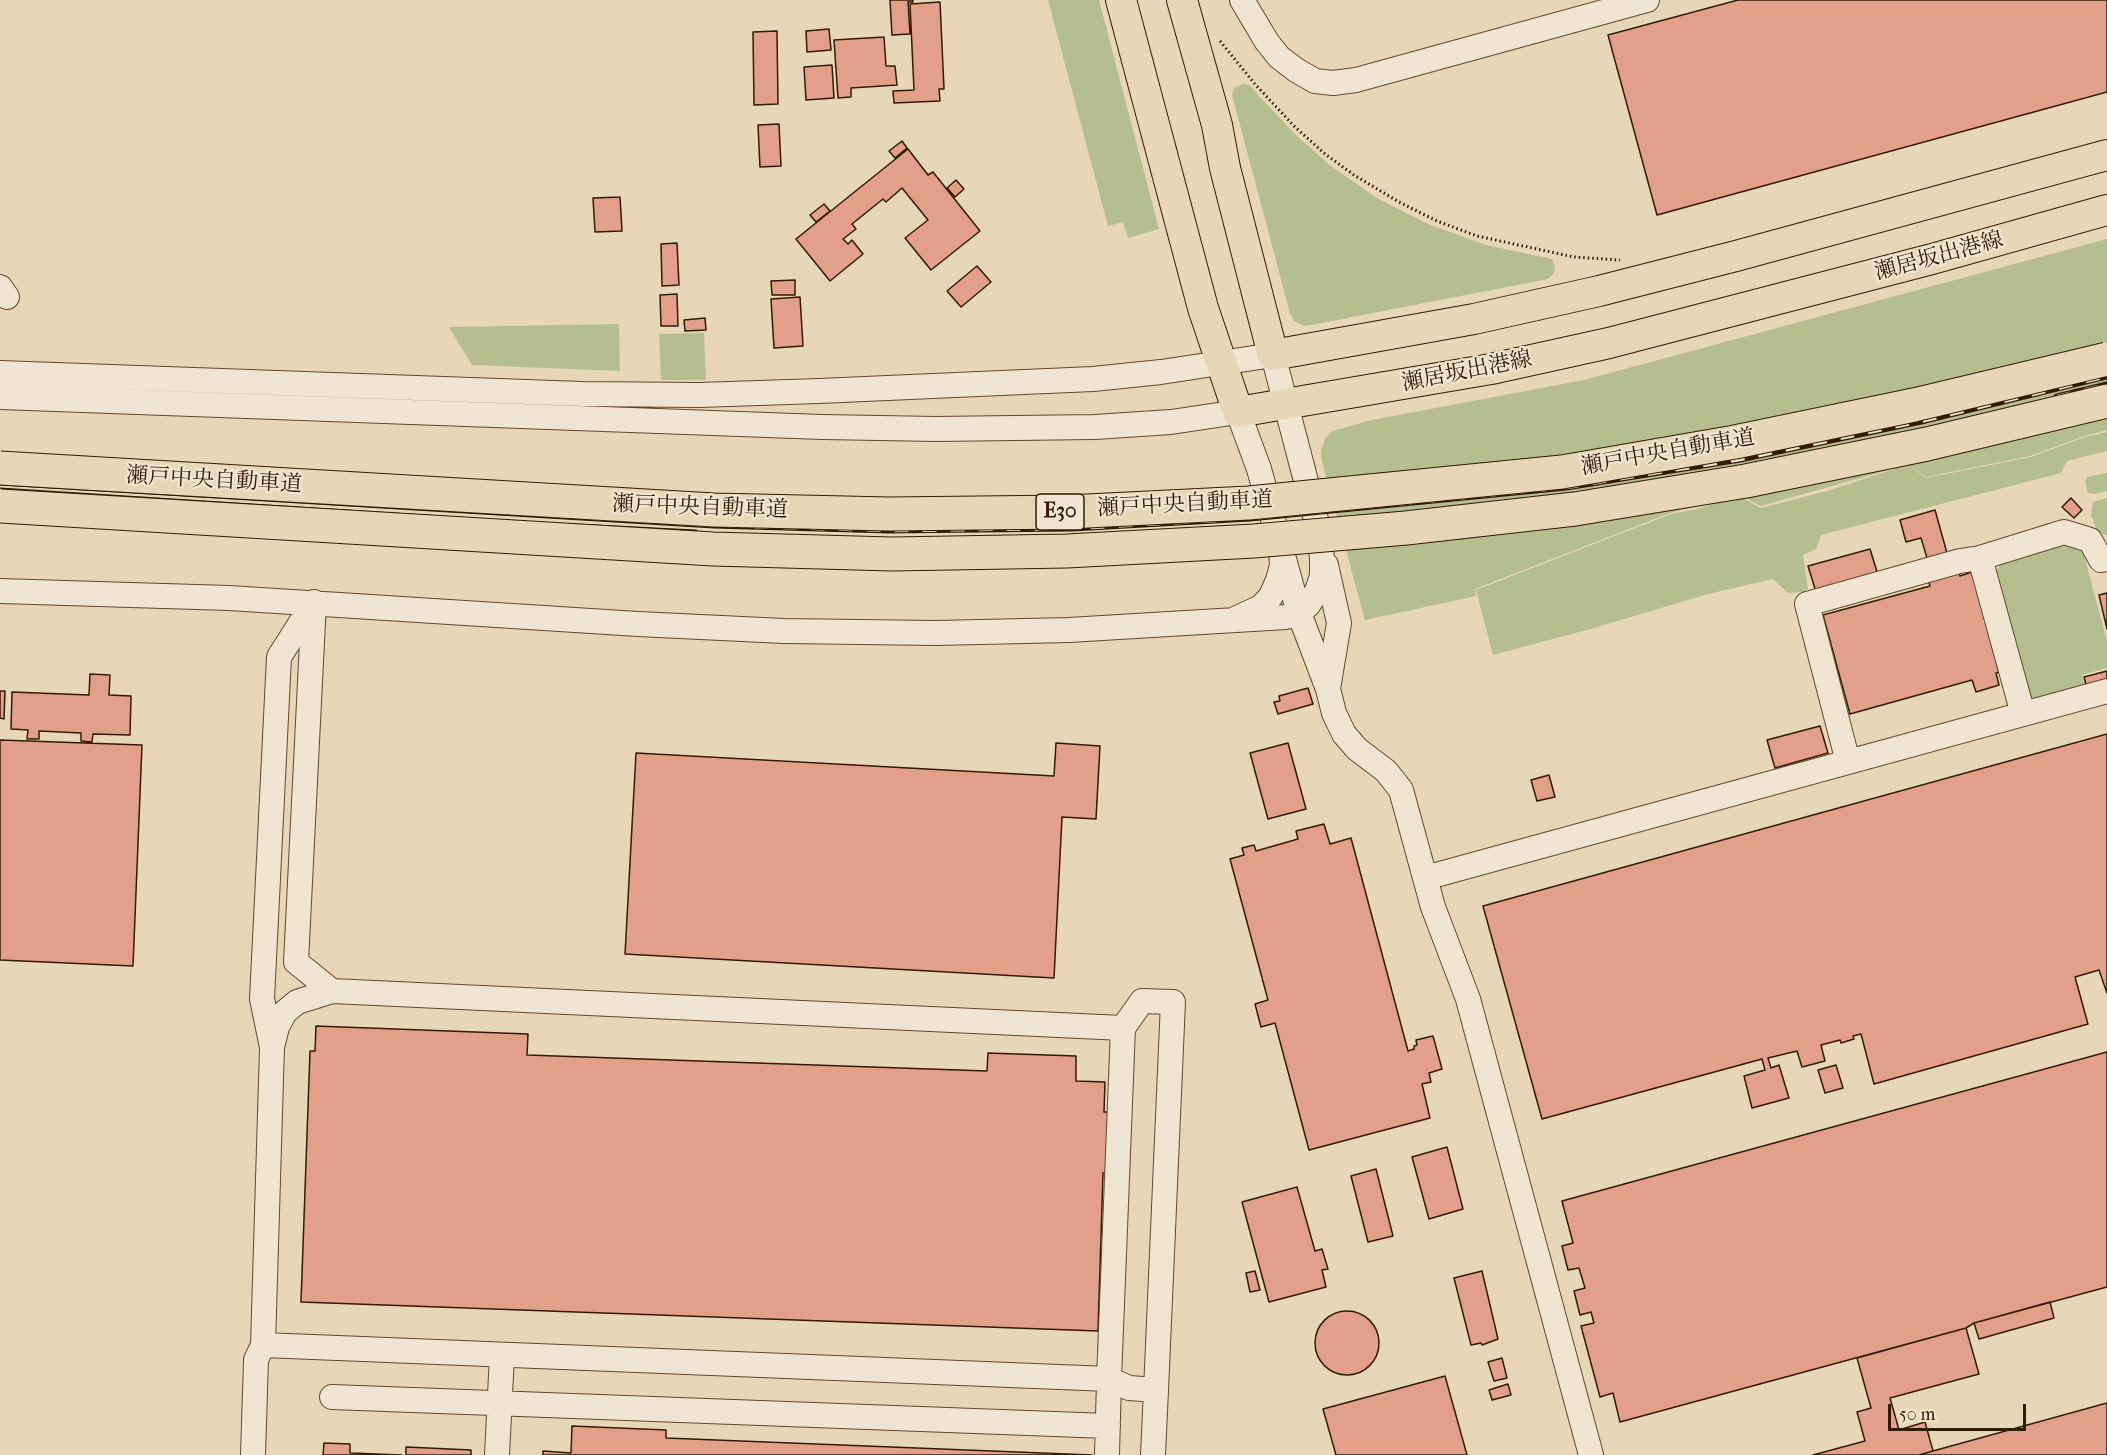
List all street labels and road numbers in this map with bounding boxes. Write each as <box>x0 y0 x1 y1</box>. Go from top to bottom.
street label: 瀬居坂出港線 <box>1872 227 2006 287</box>
street label: 瀬居坂出港線 <box>1400 346 1534 398</box>
street label: 瀬戸中央自動車道 <box>1579 425 1757 481</box>
street label: 瀬戸中央自動車道 <box>125 463 303 499</box>
street label: 瀬戸中央自動車道 <box>1096 487 1274 523</box>
street label: 瀬戸中央自動車道 <box>612 492 788 524</box>
road number: E30 <box>1036 494 1084 530</box>

